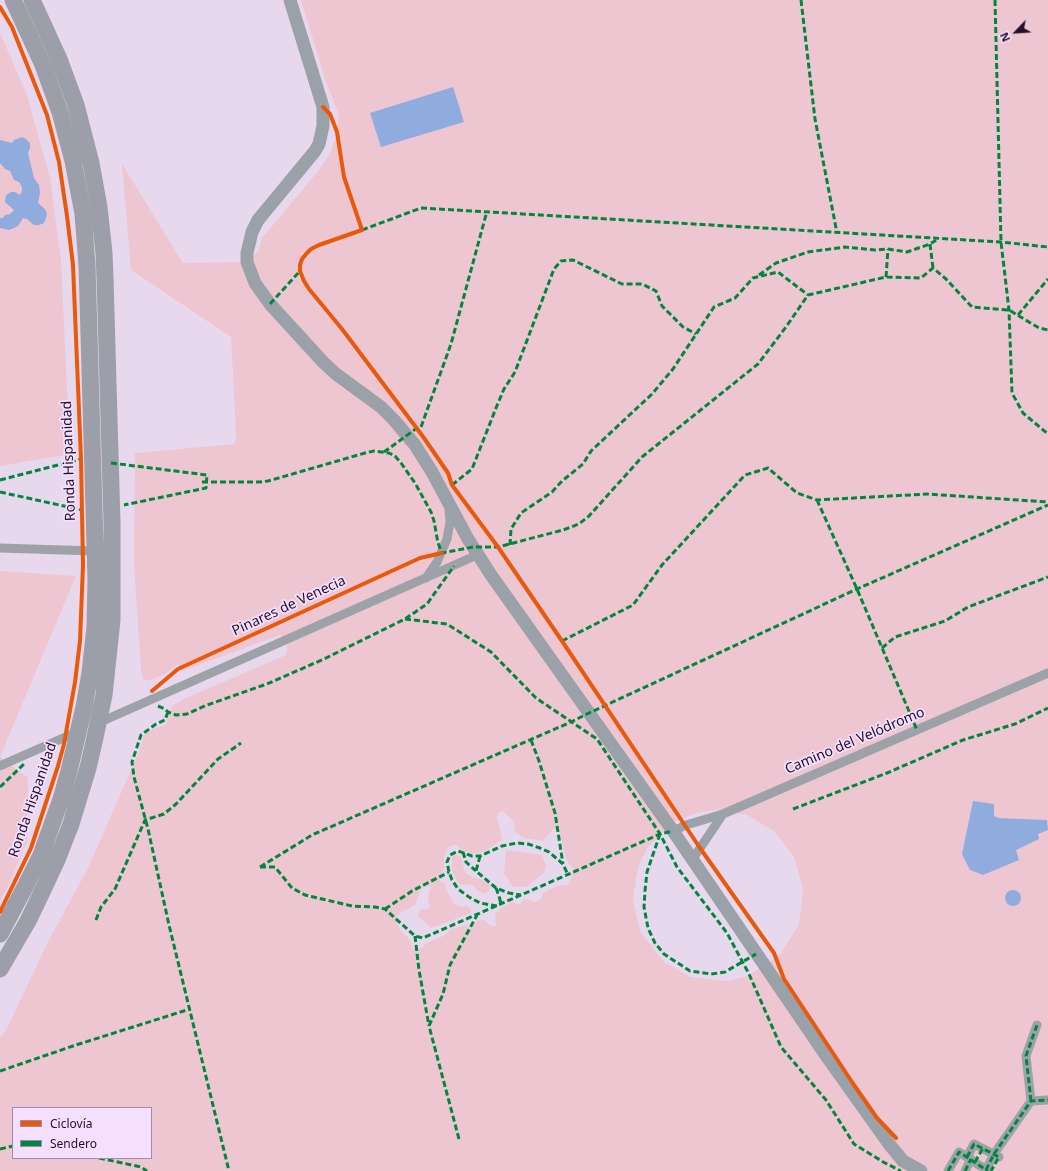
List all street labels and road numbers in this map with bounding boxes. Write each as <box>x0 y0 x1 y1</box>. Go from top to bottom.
street label: Ronda Hispanidad <box>59 401 79 521</box>
street label: Pinares de Venecia <box>230 572 348 640</box>
street label: Camino del Velódromo <box>783 704 927 778</box>
street label: Ronda Hispanidad <box>5 740 61 860</box>

